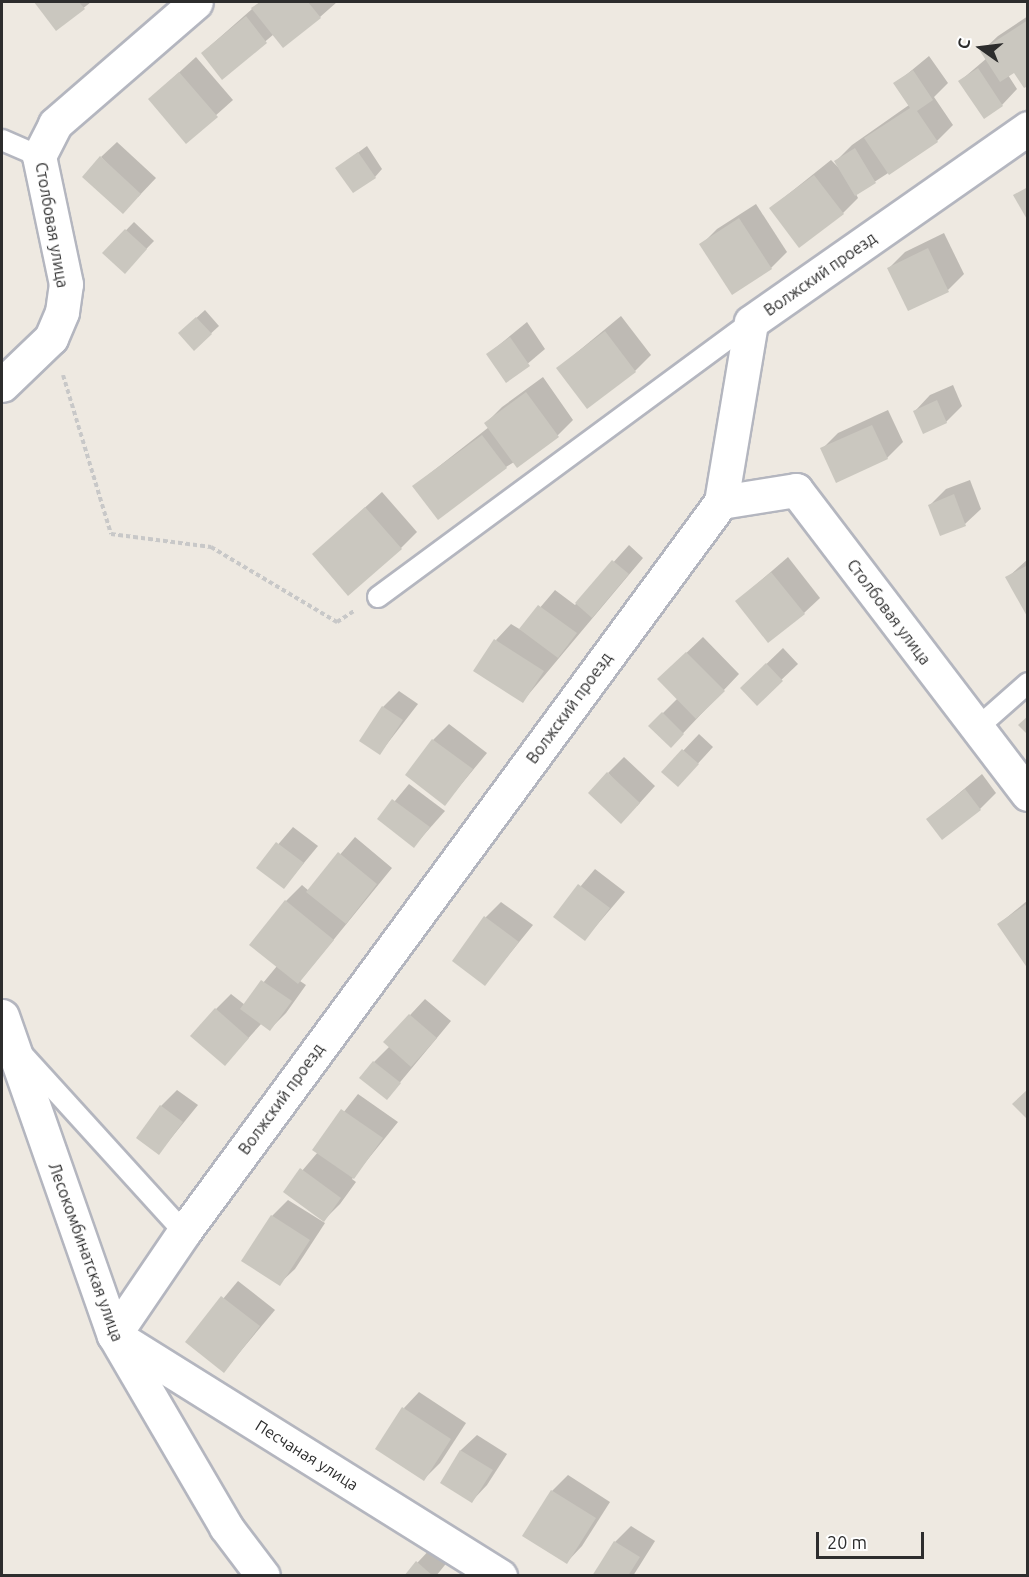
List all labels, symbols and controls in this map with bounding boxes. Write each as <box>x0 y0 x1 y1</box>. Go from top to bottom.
north arrow <box>951 18 1011 78</box>
text: С <box>954 37 974 51</box>
street label: Столбовая улица <box>32 161 72 289</box>
street label: Волжский проезд <box>760 228 880 320</box>
street label: Столбовая улица <box>843 555 935 669</box>
street label: Волжский проезд <box>522 649 616 767</box>
street label: Волжский проезд <box>234 1040 328 1158</box>
street label: Лесокомбинатская улица <box>45 1160 127 1344</box>
street label: Песчаная улица <box>252 1416 362 1494</box>
scale bar <box>819 1520 927 1558</box>
text: 20 m <box>827 1532 867 1552</box>

